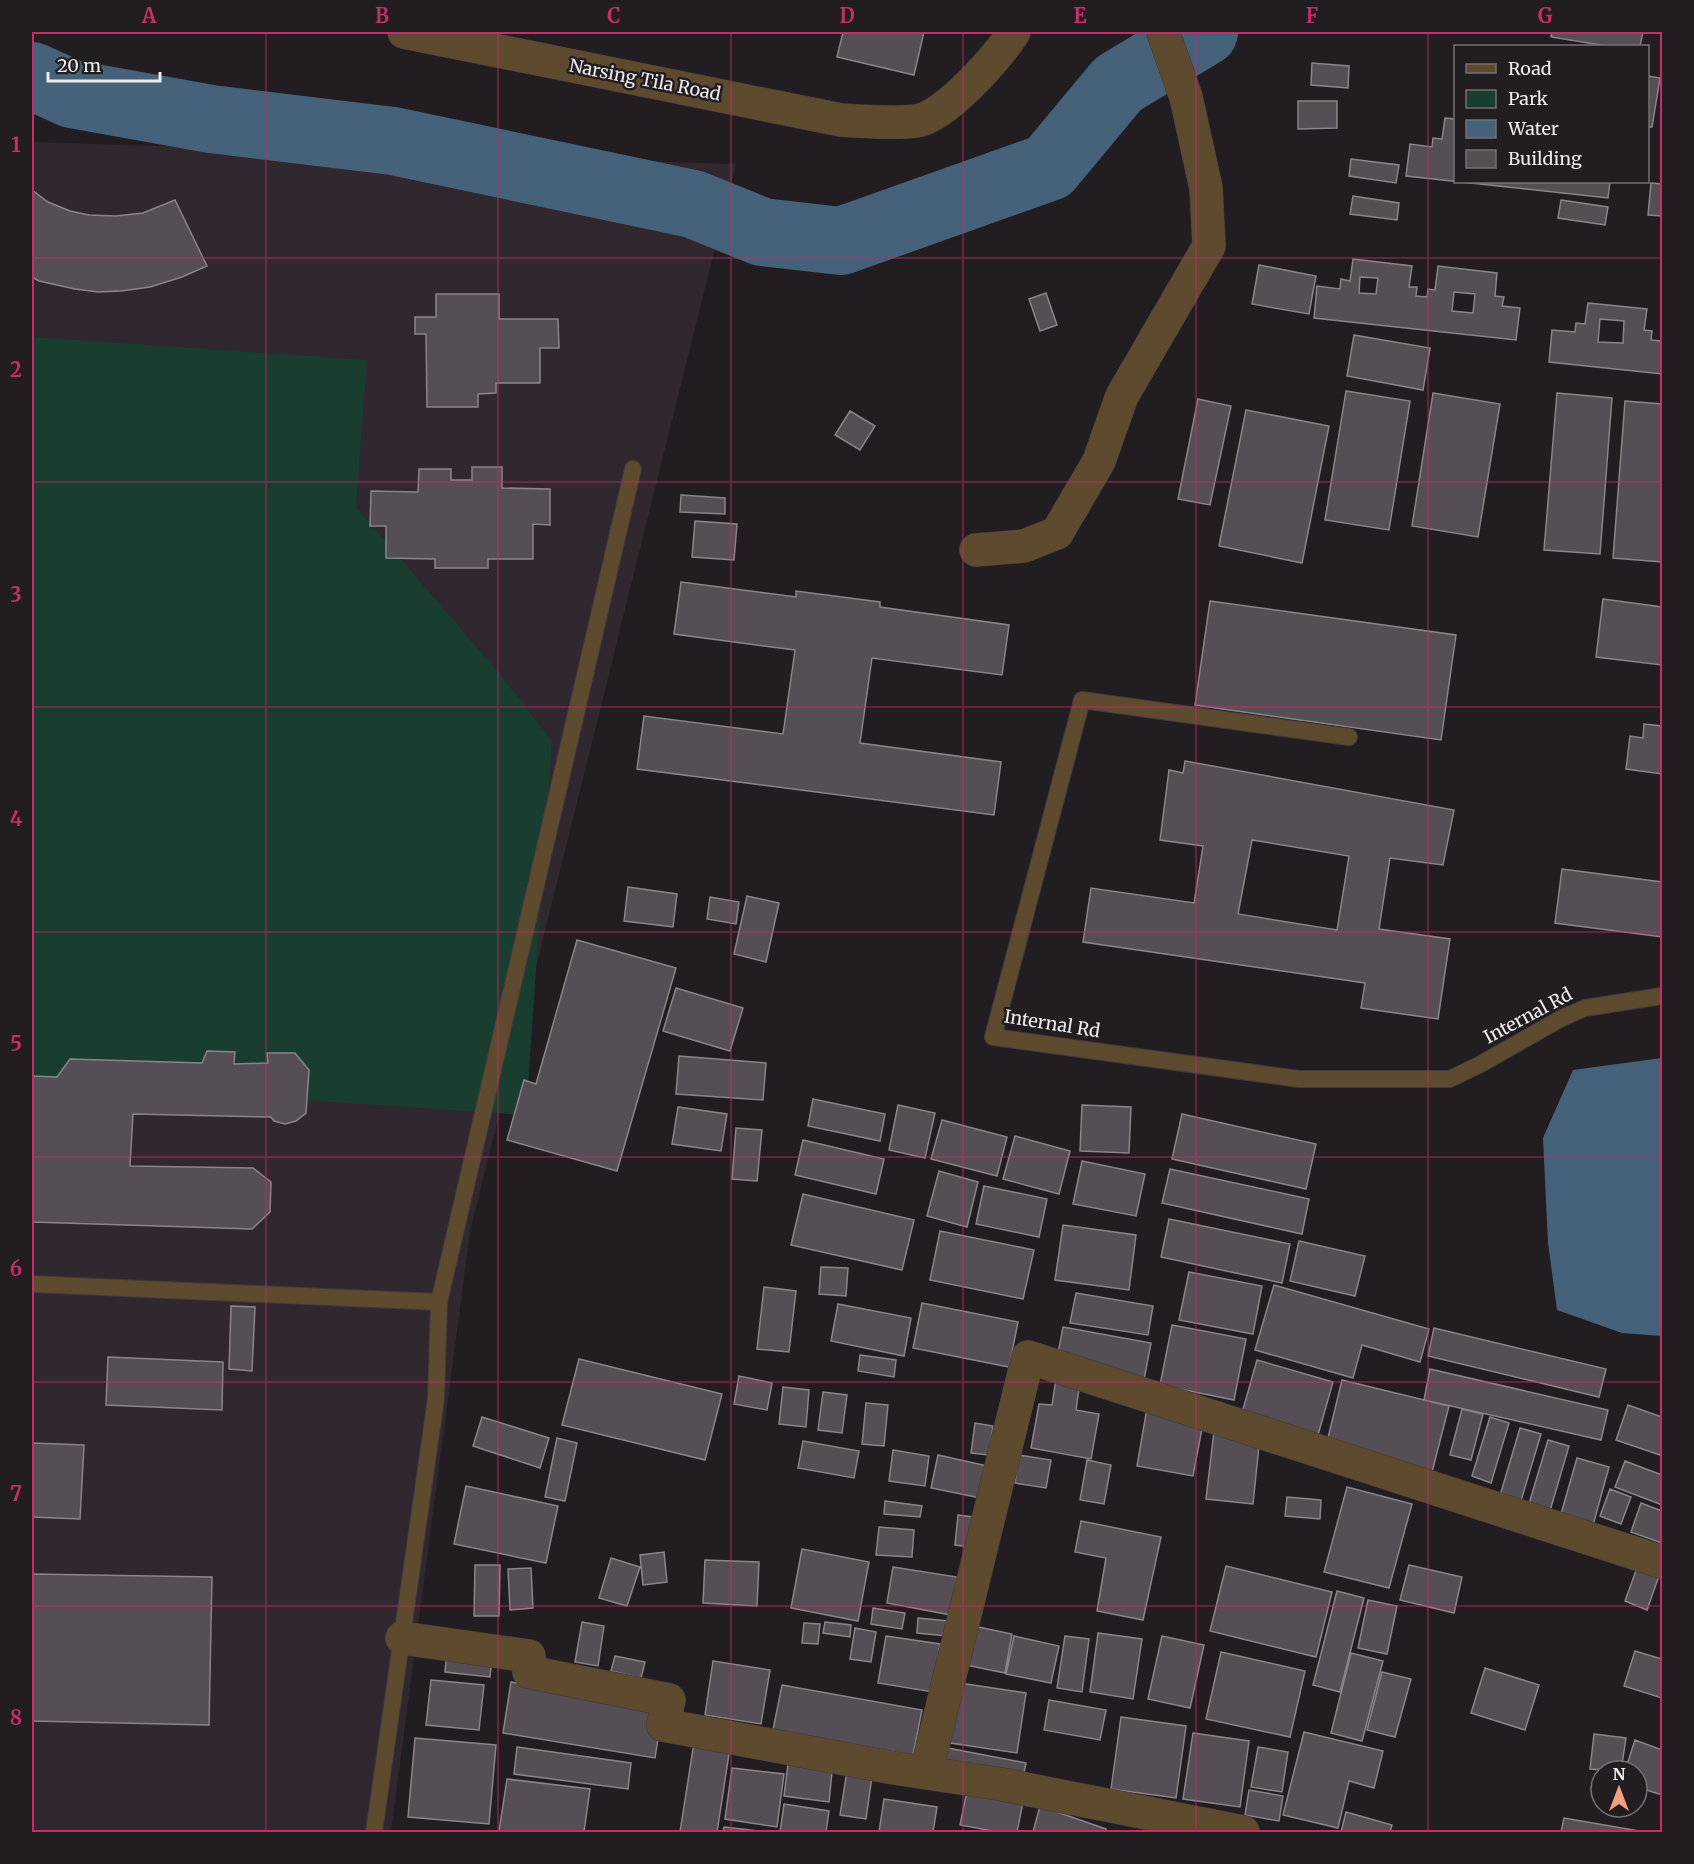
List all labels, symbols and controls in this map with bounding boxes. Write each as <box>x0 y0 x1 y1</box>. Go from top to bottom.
text: A <box>141 3 157 28</box>
text: B <box>375 3 389 28</box>
text: C <box>607 3 621 28</box>
text: D <box>839 3 855 28</box>
text: E <box>1073 3 1087 28</box>
text: F <box>1306 3 1319 28</box>
text: G <box>1538 3 1553 28</box>
scale bar <box>48 45 160 83</box>
legend <box>1454 45 1649 183</box>
text: 20 m <box>57 54 101 77</box>
street label: Narsing Tila Road <box>567 54 723 106</box>
text: Road <box>1508 57 1552 80</box>
text: Park <box>1508 87 1549 110</box>
text: Water <box>1507 117 1559 140</box>
text: 1 <box>11 132 21 157</box>
text: Building <box>1508 147 1582 170</box>
text: 2 <box>10 357 22 382</box>
text: 3 <box>10 582 22 607</box>
text: 4 <box>10 806 23 831</box>
street label: Internal Rd <box>1480 983 1576 1049</box>
street label: Internal Rd <box>1002 1005 1102 1042</box>
text: 5 <box>10 1031 22 1056</box>
text: 6 <box>10 1256 22 1281</box>
text: 7 <box>10 1481 22 1506</box>
text: 8 <box>10 1705 22 1730</box>
north arrow <box>1589 1759 1649 1819</box>
text: N <box>1613 1764 1626 1784</box>

